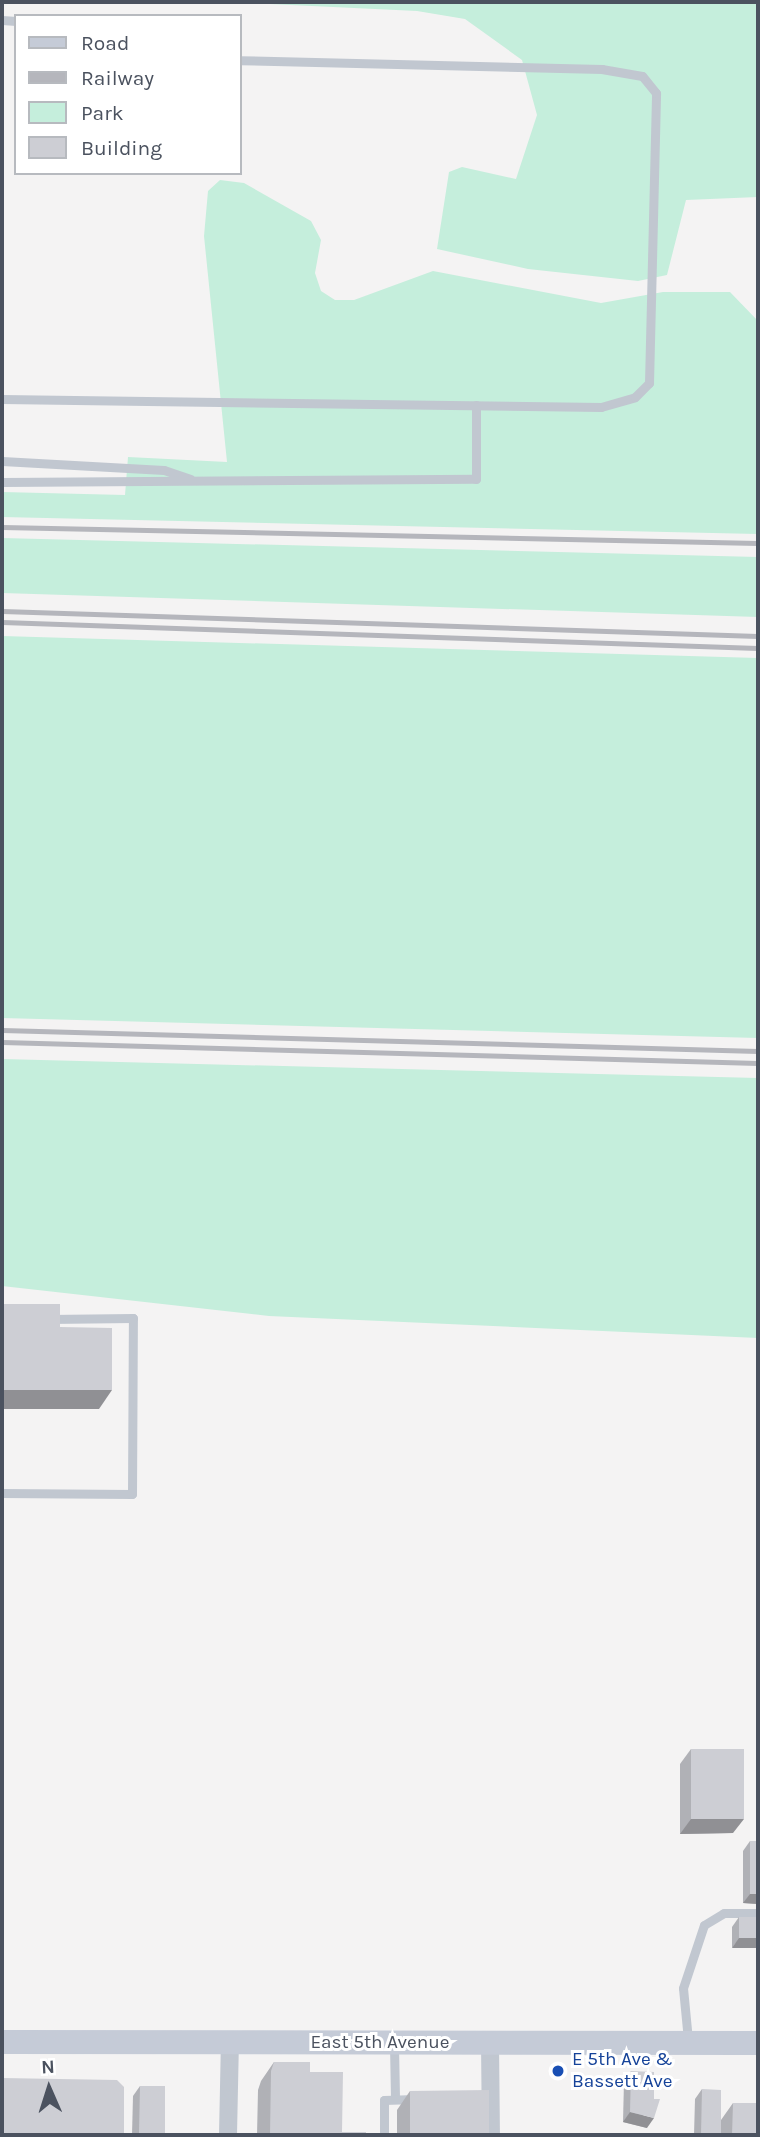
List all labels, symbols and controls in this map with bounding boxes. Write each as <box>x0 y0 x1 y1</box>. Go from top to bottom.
legend <box>14 14 242 175</box>
text: Road <box>81 31 129 55</box>
text: Railway <box>81 66 154 90</box>
text: Park <box>81 101 124 125</box>
text: Building <box>81 136 162 160</box>
street label: East 5th Avenue <box>310 2032 450 2054</box>
place label: E 5th Ave & Bassett Ave <box>572 2049 673 2093</box>
north arrow <box>14 2053 84 2123</box>
text: N <box>41 2056 55 2078</box>
marker: E 5th Ave & Bassett Ave <box>550 2063 566 2079</box>

